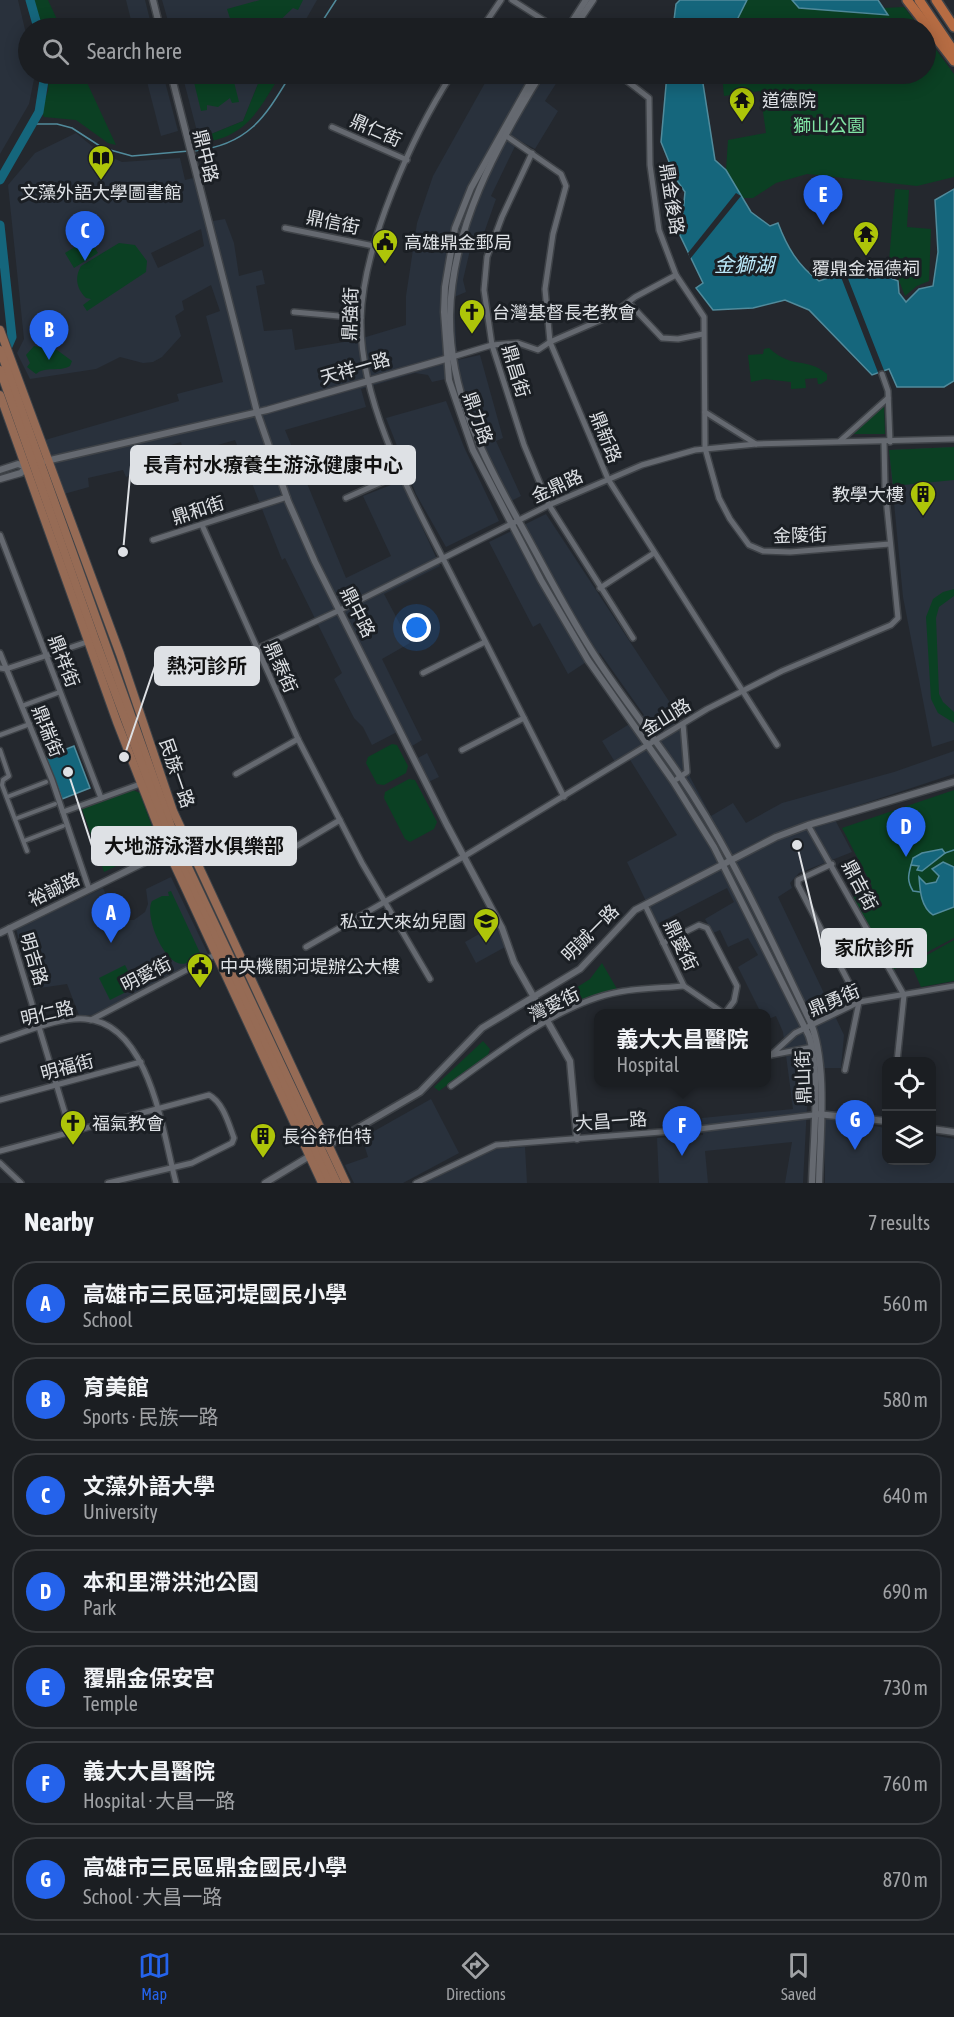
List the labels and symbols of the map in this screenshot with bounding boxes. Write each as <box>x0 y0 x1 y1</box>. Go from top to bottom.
temple icon: 道德院 <box>727 85 757 123</box>
place label: 道德院 <box>762 90 816 111</box>
street label: 鼎仁街 <box>347 109 405 151</box>
park label: 獅山公園 <box>793 115 865 136</box>
street label: 鼎中路 <box>189 127 223 185</box>
library icon: 文藻外語大學圖書館 <box>86 143 116 181</box>
street label: 鼎金後路 <box>656 162 688 236</box>
pin: E <box>804 176 842 225</box>
place label: 文藻外語大學圖書館 <box>20 182 182 203</box>
street label: 鼎信街 <box>304 206 362 238</box>
pin: C <box>66 212 104 261</box>
temple icon: 覆鼎金福德祠 <box>851 219 881 257</box>
public building icon: 高雄鼎金郵局 <box>370 227 400 265</box>
place label: 高雄鼎金郵局 <box>404 232 512 253</box>
water label: 金獅湖 <box>714 253 777 276</box>
place label: 覆鼎金福德祠 <box>812 258 920 279</box>
street label: 鼎強街 <box>339 287 361 341</box>
church icon: 台灣基督長老教會 <box>457 297 487 335</box>
place label: 台灣基督長老教會 <box>492 302 636 323</box>
pin: B <box>29 310 68 360</box>
street label: 鼎昌街 <box>498 342 534 400</box>
street label: 天祥一路 <box>318 348 392 388</box>
street label: 鼎力路 <box>459 389 497 447</box>
street label: 鼎新路 <box>586 408 626 466</box>
callout: 長青村水療養生游泳健康中心 <box>131 446 415 484</box>
text: 長青村水療養生游泳健康中心 <box>143 453 403 476</box>
street label: 金鼎路 <box>528 465 586 507</box>
building icon: 教學大樓 <box>908 479 938 517</box>
place label: 教學大樓 <box>832 484 904 505</box>
street label: 鼎和街 <box>169 492 227 528</box>
street label: 金陵街 <box>773 524 827 546</box>
street label: 鼎中路 <box>336 583 380 641</box>
your location <box>402 613 431 642</box>
street label: 鼎祥街 <box>45 632 83 690</box>
street label: 鼎泰街 <box>260 638 302 696</box>
callout: 熱河診所 <box>155 647 259 685</box>
text: 熱河診所 <box>167 654 247 677</box>
street label: 金山路 <box>638 694 694 740</box>
street label: 鼎瑞街 <box>28 702 68 760</box>
street label: 民族一路 <box>155 736 199 810</box>
pin: D <box>886 808 926 857</box>
callout: 大地游泳潛水俱樂部 <box>92 827 296 865</box>
text: 大地游泳潛水俱樂部 <box>104 834 284 857</box>
street label: 鼎吉街 <box>838 856 882 914</box>
street label: 裕誠路 <box>25 868 83 910</box>
pin: A <box>92 894 130 943</box>
street label: 明誠一路 <box>557 900 623 966</box>
school or university icon: 私立大來幼兒園 <box>471 906 501 944</box>
place label: 私立大來幼兒園 <box>340 911 466 932</box>
street label: 鼎愛街 <box>660 916 702 974</box>
callout: 家欣診所 <box>822 929 926 967</box>
street label: 明吉路 <box>16 930 52 988</box>
text: 家欣診所 <box>834 936 914 959</box>
public building icon: 中央機關河堤辦公大樓 <box>185 951 215 989</box>
street label: 明愛街 <box>117 952 175 996</box>
place label: 中央機關河堤辦公大樓 <box>220 956 400 977</box>
street label: 鼎勇街 <box>805 980 863 1020</box>
street label: 灣愛街 <box>525 983 583 1025</box>
street label: 明仁路 <box>18 997 76 1029</box>
street label: 明福街 <box>38 1050 96 1084</box>
street label: 鼎山街 <box>792 1050 814 1104</box>
pin: G <box>836 1100 874 1150</box>
pin: F <box>662 1106 702 1156</box>
church icon: 福氣教會 <box>58 1108 88 1146</box>
street label: 大昌一路 <box>574 1108 648 1134</box>
place label: 福氣教會 <box>92 1113 164 1134</box>
building icon: 長谷舒伯特 <box>248 1121 278 1159</box>
place label: 長谷舒伯特 <box>282 1126 372 1147</box>

